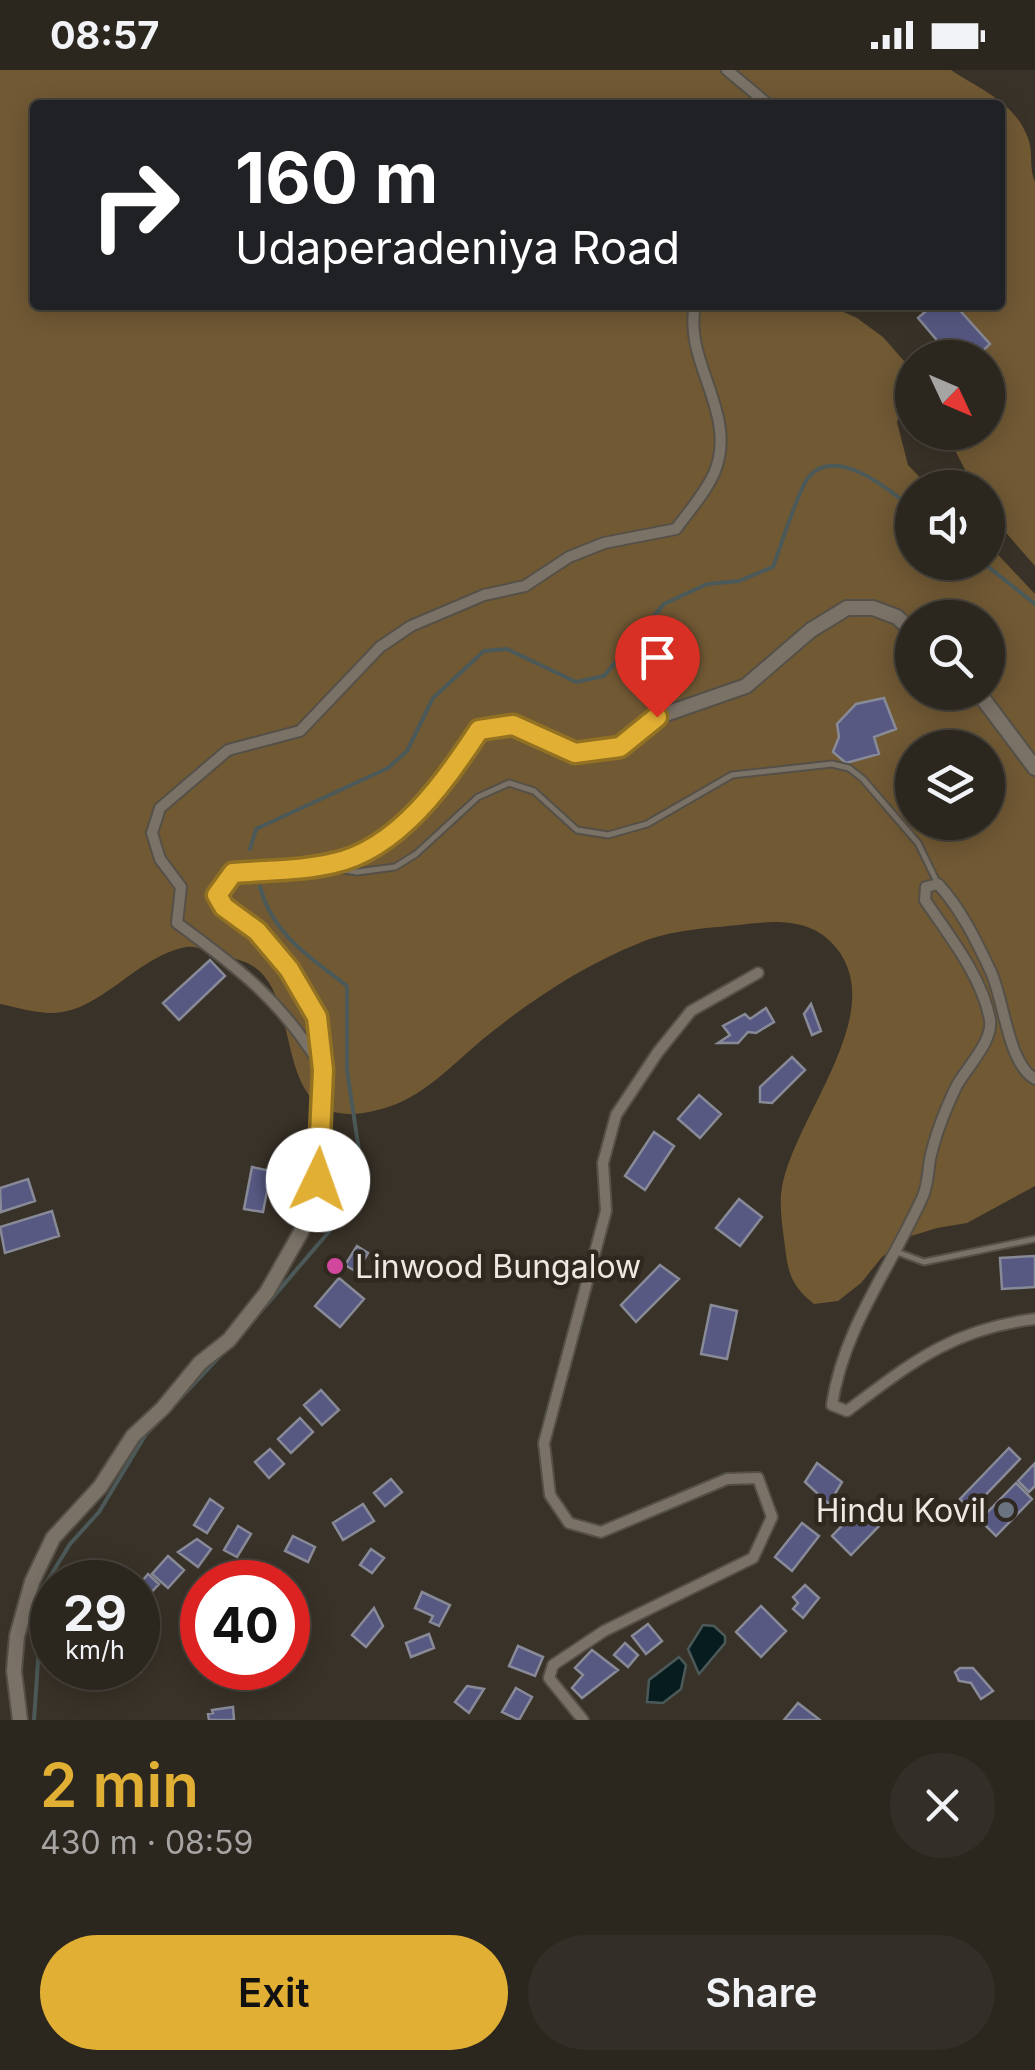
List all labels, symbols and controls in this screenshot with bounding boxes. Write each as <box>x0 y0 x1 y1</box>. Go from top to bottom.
text: 08:57 <box>50 12 159 58</box>
text: 160 m <box>235 135 438 220</box>
icon: right <box>70 140 200 270</box>
text: Udaperadeniya Road <box>235 220 680 275</box>
north arrow <box>895 340 1005 450</box>
map controls <box>895 340 1005 840</box>
button: sound <box>895 470 1005 580</box>
button: search <box>895 600 1005 710</box>
pin <box>615 615 700 718</box>
icon: arrive <box>630 630 685 685</box>
button: layers <box>895 730 1005 840</box>
position arrow <box>266 1128 370 1232</box>
place label: Linwood Bungalow <box>355 1247 641 1286</box>
marker: Linwood Bungalow <box>324 1255 346 1277</box>
place label: Hindu Kovil <box>816 1491 986 1530</box>
marker: Hindu Kovil <box>995 1499 1017 1521</box>
speed limit sign: 40 <box>180 1560 310 1690</box>
text: 29 <box>63 1583 127 1643</box>
text: km/h <box>65 1635 125 1665</box>
text: 2 min <box>40 1749 199 1821</box>
button: close <box>890 1753 995 1858</box>
text: 430 m · 08:59 <box>40 1823 253 1862</box>
button: Exit <box>40 1935 508 2050</box>
button: Share <box>528 1935 995 2050</box>

